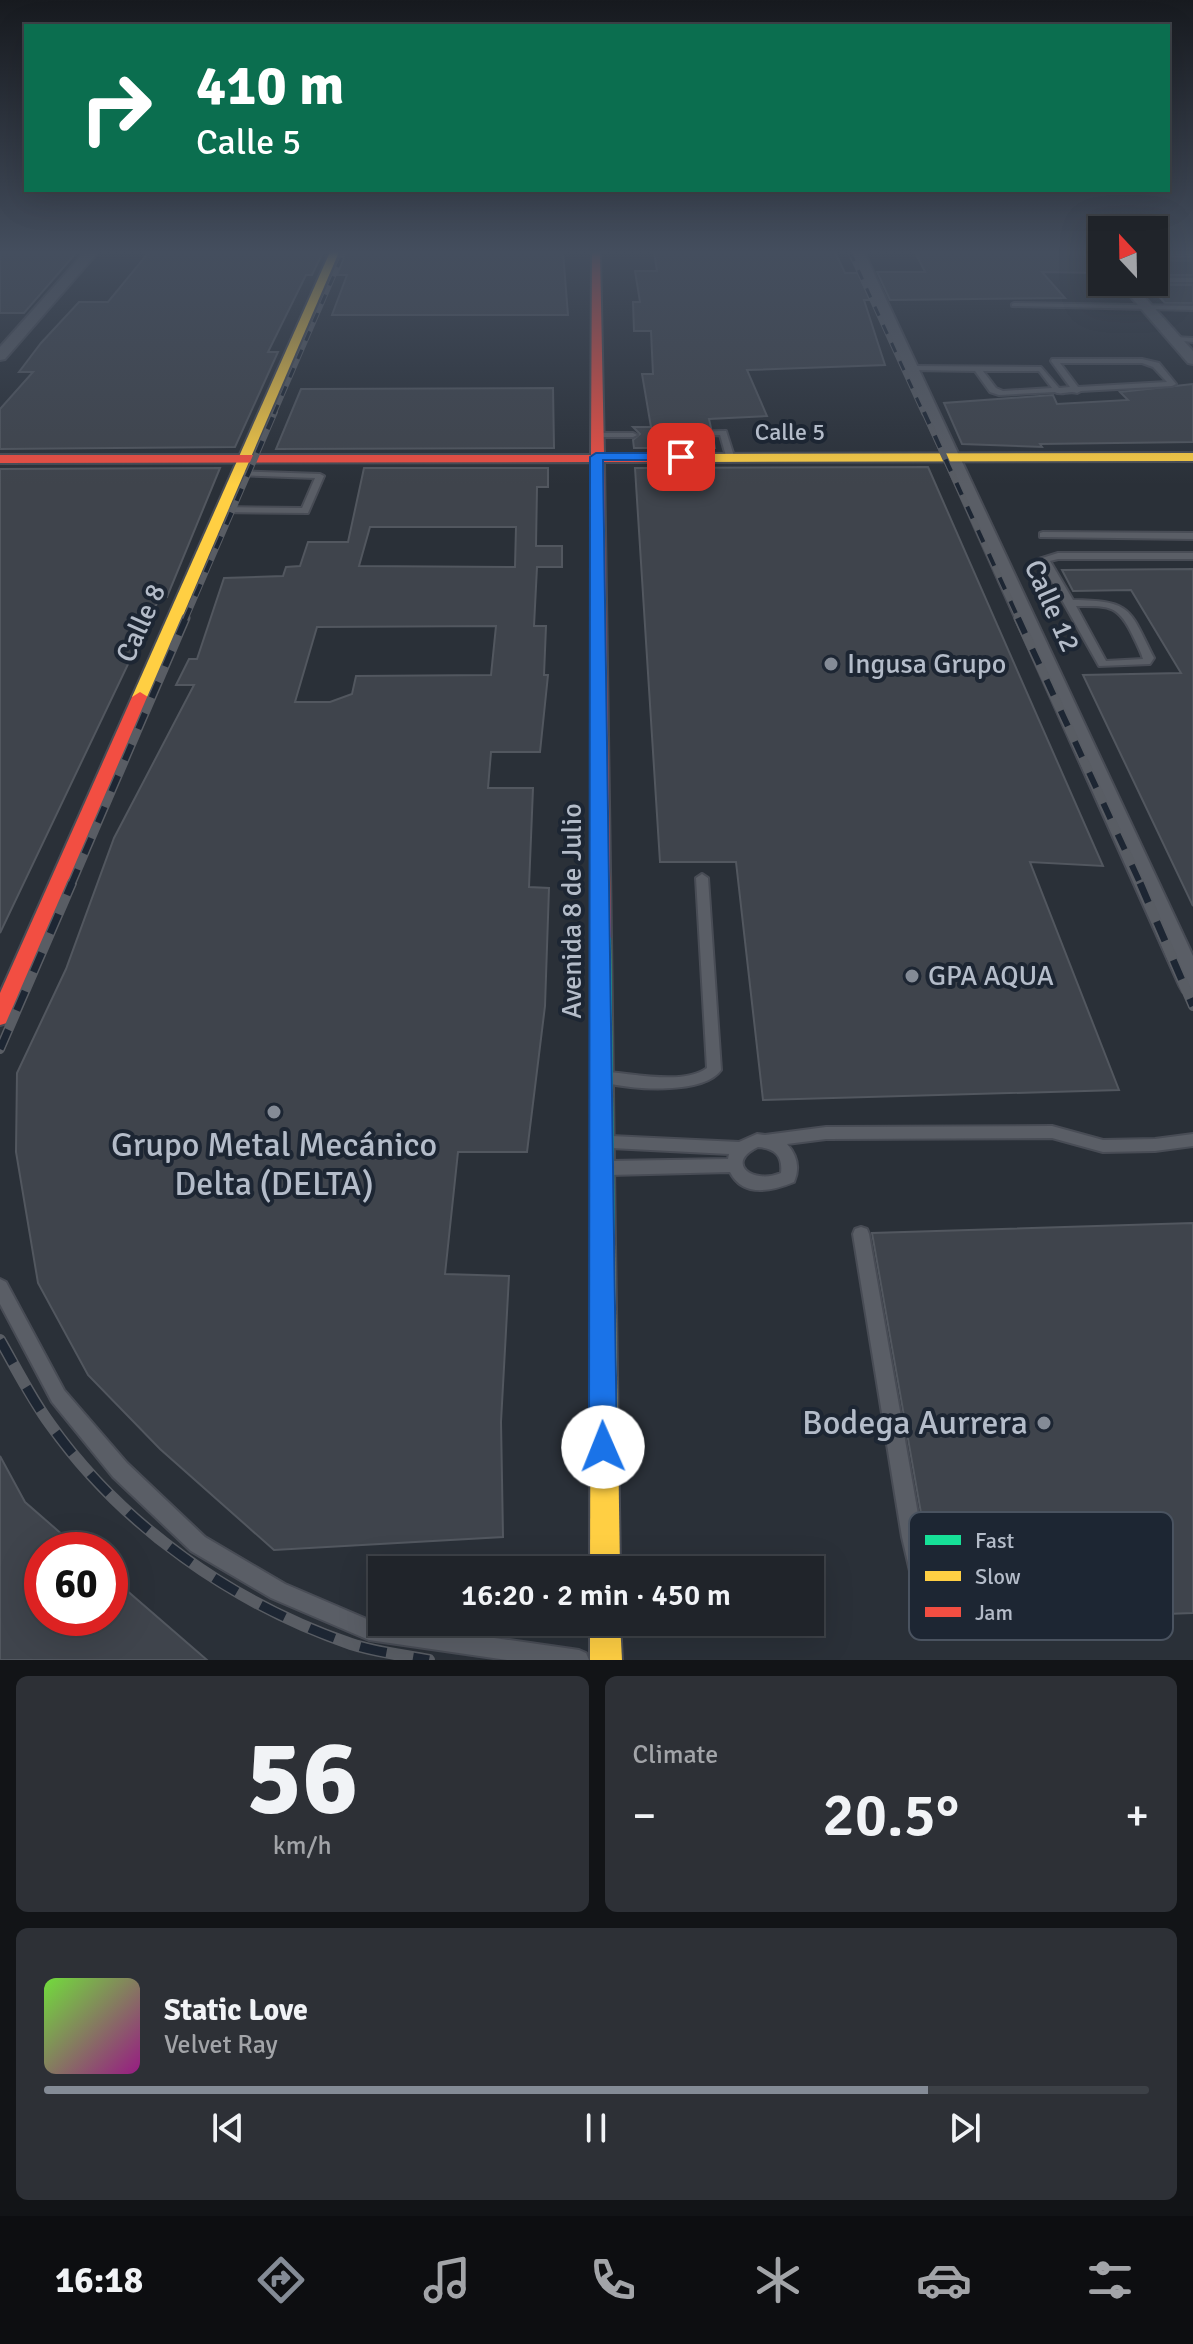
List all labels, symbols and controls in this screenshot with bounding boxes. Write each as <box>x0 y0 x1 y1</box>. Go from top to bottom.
text: 410 m <box>196 51 344 120</box>
icon: right <box>64 56 168 160</box>
text: Calle 5 <box>196 120 302 165</box>
north arrow <box>1088 216 1168 296</box>
map controls <box>1088 216 1168 296</box>
street label: Calle 5 <box>755 417 825 447</box>
pin <box>647 423 715 491</box>
icon: arrive <box>659 435 703 479</box>
street label: Calle 12 <box>1017 555 1087 657</box>
street label: Calle 8 <box>109 579 173 667</box>
place label: Ingusa Grupo <box>847 647 1006 681</box>
marker: Ingusa Grupo <box>822 655 840 673</box>
street label: Avenida 8 de Julio <box>555 803 589 1019</box>
place label: GPA AQUA <box>928 959 1054 993</box>
marker: GPA AQUA <box>903 967 921 985</box>
marker: Grupo Metal Mecánico Delta (DELTA) <box>265 1103 283 1121</box>
place label: Grupo Metal Mecánico Delta (DELTA) <box>111 1124 437 1205</box>
place label: Bodega Aurrera <box>802 1402 1028 1444</box>
position arrow <box>561 1405 645 1489</box>
marker: Bodega Aurrera <box>1035 1414 1053 1432</box>
legend <box>909 1512 1173 1640</box>
text: Fast <box>975 1527 1015 1554</box>
speed limit sign: 60 <box>24 1532 128 1636</box>
text: Slow <box>975 1563 1021 1590</box>
text: 16:20 · 2 min · 450 m <box>461 1577 731 1614</box>
text: Jam <box>975 1599 1013 1626</box>
text: 56 <box>246 1714 358 1842</box>
text: Climate <box>633 1739 718 1771</box>
text: 20.5° <box>822 1779 959 1853</box>
text: − <box>633 1789 656 1843</box>
text: + <box>1125 1789 1149 1843</box>
text: km/h <box>273 1830 332 1862</box>
text: Static Love <box>164 1992 308 2029</box>
text: Velvet Ray <box>164 2029 278 2061</box>
icon: previous <box>206 2106 250 2150</box>
icon: pause <box>574 2106 618 2150</box>
icon: next <box>943 2106 987 2150</box>
icon: directions <box>253 2252 309 2308</box>
icon: music <box>419 2252 475 2308</box>
icon: phone <box>585 2252 641 2308</box>
icon: climate <box>750 2252 806 2308</box>
icon: car <box>916 2252 972 2308</box>
icon: filters <box>1082 2252 1138 2308</box>
text: 16:18 <box>55 2258 143 2303</box>

